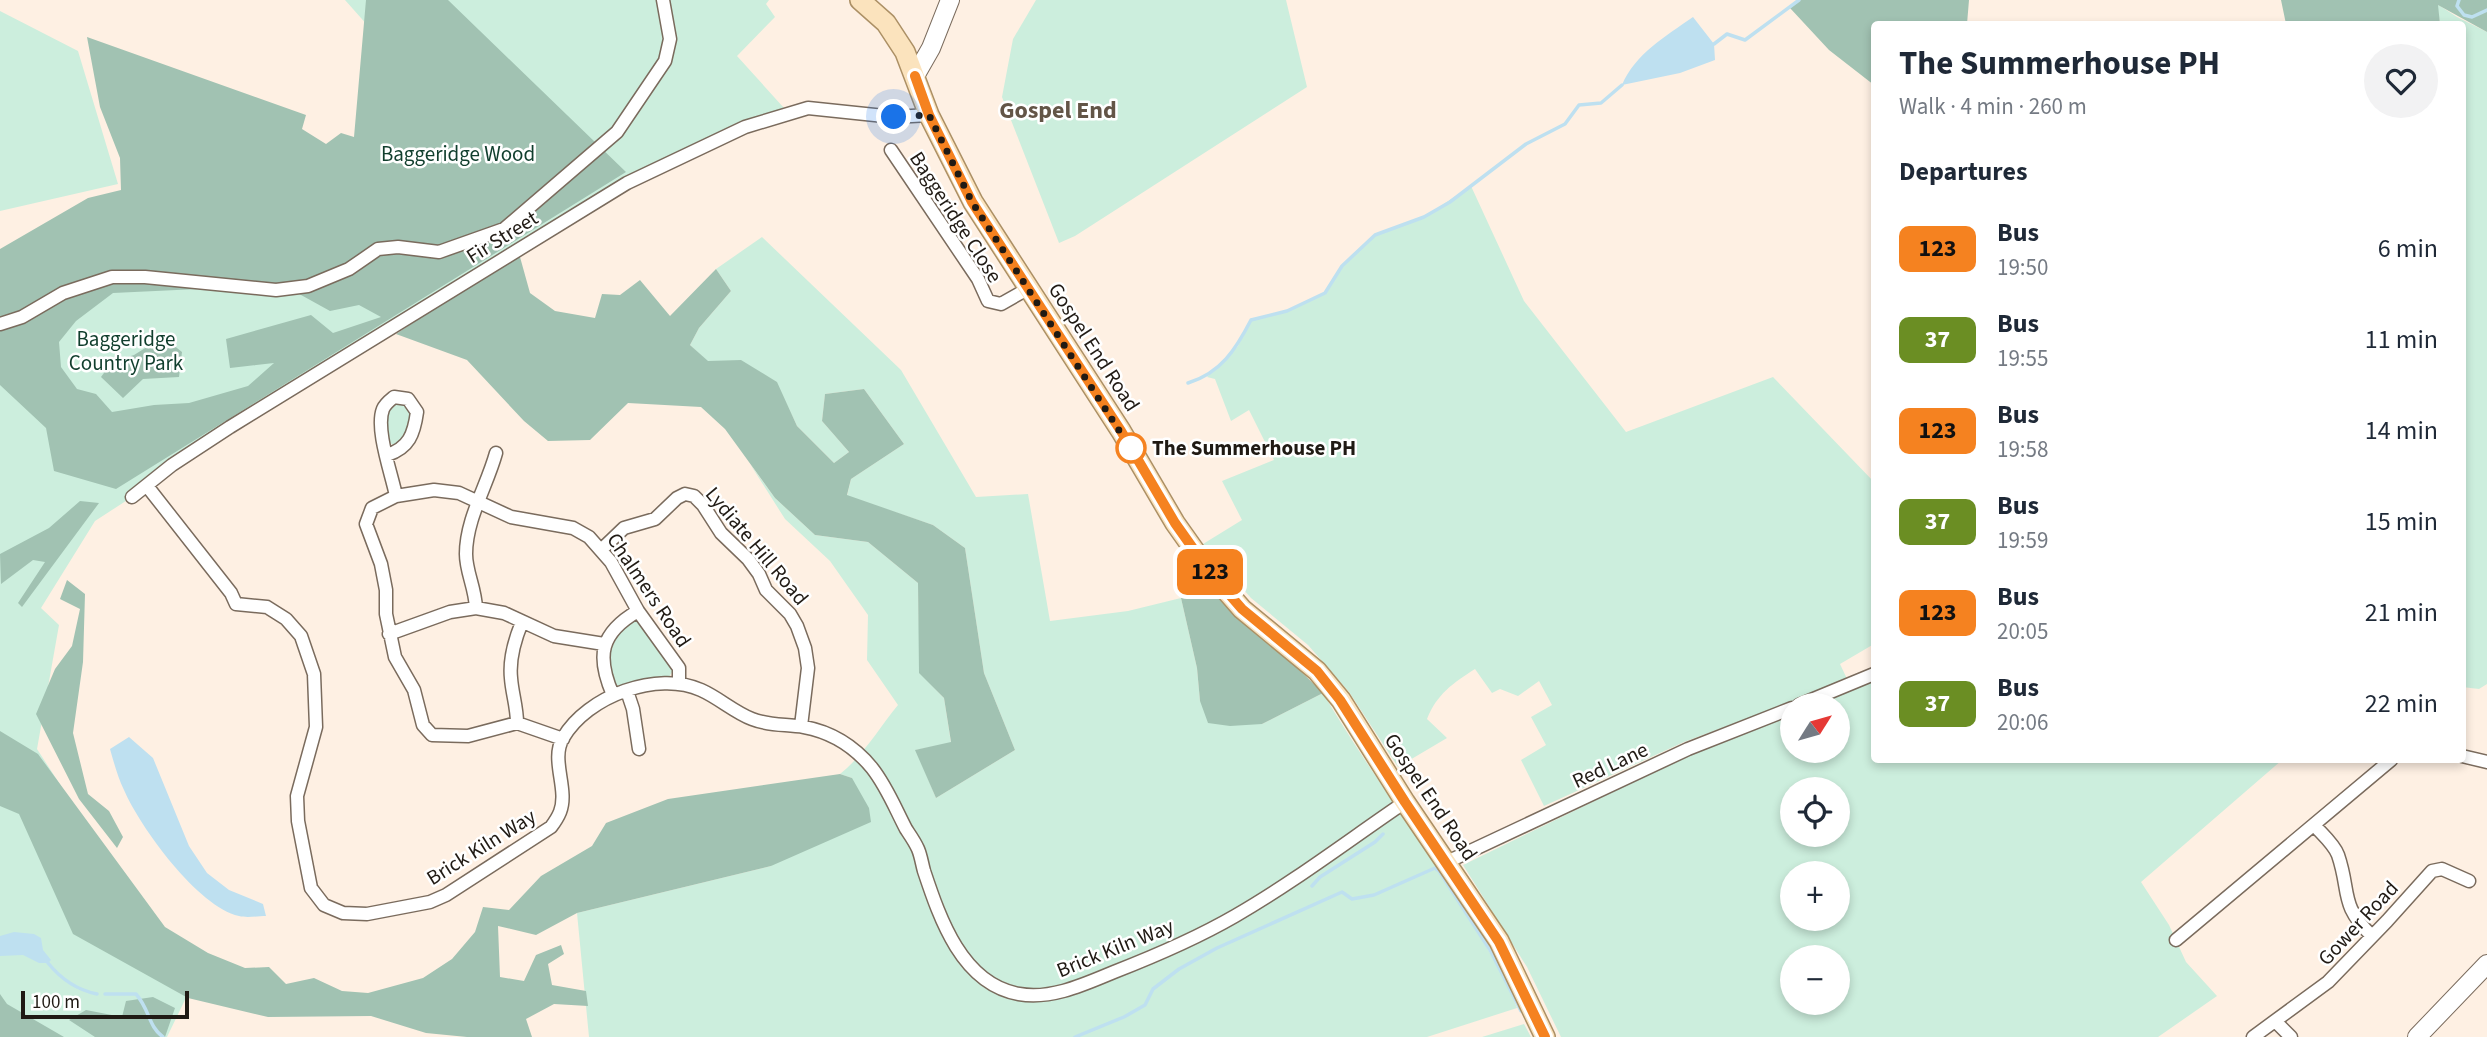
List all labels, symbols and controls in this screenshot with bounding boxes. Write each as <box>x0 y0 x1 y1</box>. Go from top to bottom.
text: The Summerhouse PH <box>1899 40 2220 87</box>
button: heart <box>2364 44 2438 118</box>
text: Walk · 4 min · 260 m <box>1899 90 2087 123</box>
district label: Gospel End <box>999 93 1117 128</box>
your location <box>876 99 911 134</box>
park label: Baggeridge Wood <box>381 139 535 169</box>
street label: Baggeridge Close <box>902 145 1010 289</box>
text: Departures <box>1899 153 2027 190</box>
street label: Fir Street <box>460 203 544 271</box>
text: Bus <box>1997 214 2039 251</box>
text: 6 min <box>2378 230 2438 267</box>
text: 123 <box>1918 231 1957 266</box>
text: 19:50 <box>1997 251 2048 284</box>
street label: Gospel End Road <box>1041 277 1147 417</box>
text: Bus <box>1997 305 2039 342</box>
text: 11 min <box>2365 321 2438 358</box>
text: 37 <box>1925 322 1950 357</box>
park label: Baggeridge Country Park <box>69 324 184 378</box>
text: 19:55 <box>1997 342 2048 375</box>
text: Bus <box>1997 396 2039 433</box>
text: 14 min <box>2365 412 2438 449</box>
text: 123 <box>1918 413 1957 448</box>
marker: The Summerhouse PH <box>1116 433 1146 463</box>
place label: The Summerhouse PH <box>1152 433 1356 463</box>
text: 19:58 <box>1997 433 2048 466</box>
street label: Lydiate Hill Road <box>698 480 816 612</box>
text: Bus <box>1997 487 2039 524</box>
text: 15 min <box>2365 503 2438 540</box>
text: 37 <box>1925 504 1950 539</box>
text: 19:59 <box>1997 524 2048 557</box>
street label: Chalmers Road <box>600 527 698 653</box>
line badge: 123 <box>1170 549 1250 595</box>
text: 123 <box>1191 554 1229 589</box>
text: Bus <box>1997 578 2039 615</box>
text: 21 min <box>2365 594 2438 631</box>
text: 123 <box>1918 595 1957 630</box>
text: 20:05 <box>1997 615 2048 648</box>
text: Bus <box>1997 669 2039 706</box>
text: 22 min <box>2365 685 2438 722</box>
text: 37 <box>1925 686 1950 721</box>
north arrow <box>1780 693 1850 763</box>
map controls <box>1780 693 1850 1015</box>
text: 20:06 <box>1997 706 2048 739</box>
street label: Gospel End Road <box>1377 727 1485 867</box>
street label: Red Lane <box>1567 734 1653 796</box>
button: locate <box>1780 777 1850 847</box>
street label: Brick Kiln Way <box>421 801 542 893</box>
button: + <box>1780 861 1850 931</box>
street label: Gower Road <box>2311 874 2405 972</box>
street label: Brick Kiln Way <box>1052 911 1178 985</box>
button: − <box>1780 945 1850 1015</box>
scale bar <box>21 988 189 1020</box>
text: 100 m <box>32 989 80 1016</box>

